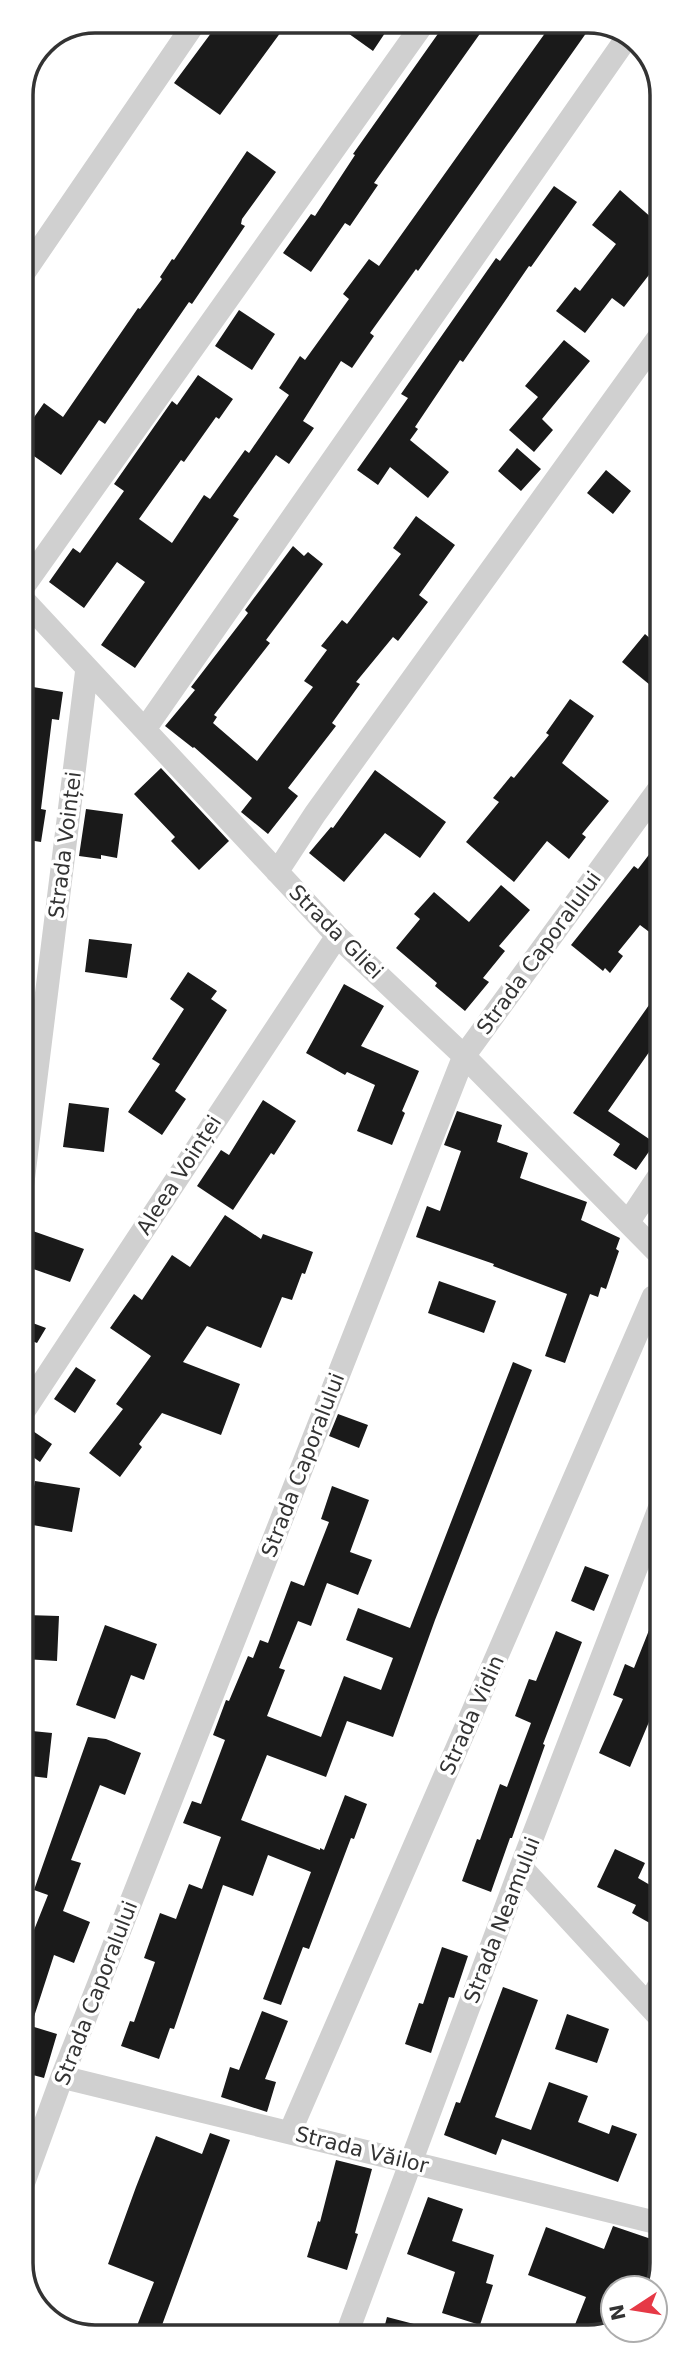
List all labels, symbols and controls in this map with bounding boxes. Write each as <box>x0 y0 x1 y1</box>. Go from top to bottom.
street label: Strada Voinței <box>44 770 86 920</box>
street label: Strada Caporalului <box>472 867 606 1039</box>
street label: Strada Gliei <box>284 880 388 984</box>
street label: Aleea Voinței <box>132 1111 226 1239</box>
street label: Strada Caporalului <box>257 1370 349 1560</box>
street label: Strada Vidin <box>435 1652 509 1778</box>
street label: Strada Neamului <box>459 1833 545 2007</box>
street label: Strada Caporalului <box>50 1898 142 2088</box>
street label: Strada Văilor <box>293 2122 431 2178</box>
north arrow <box>599 2274 669 2344</box>
text: N <box>605 2302 630 2323</box>

